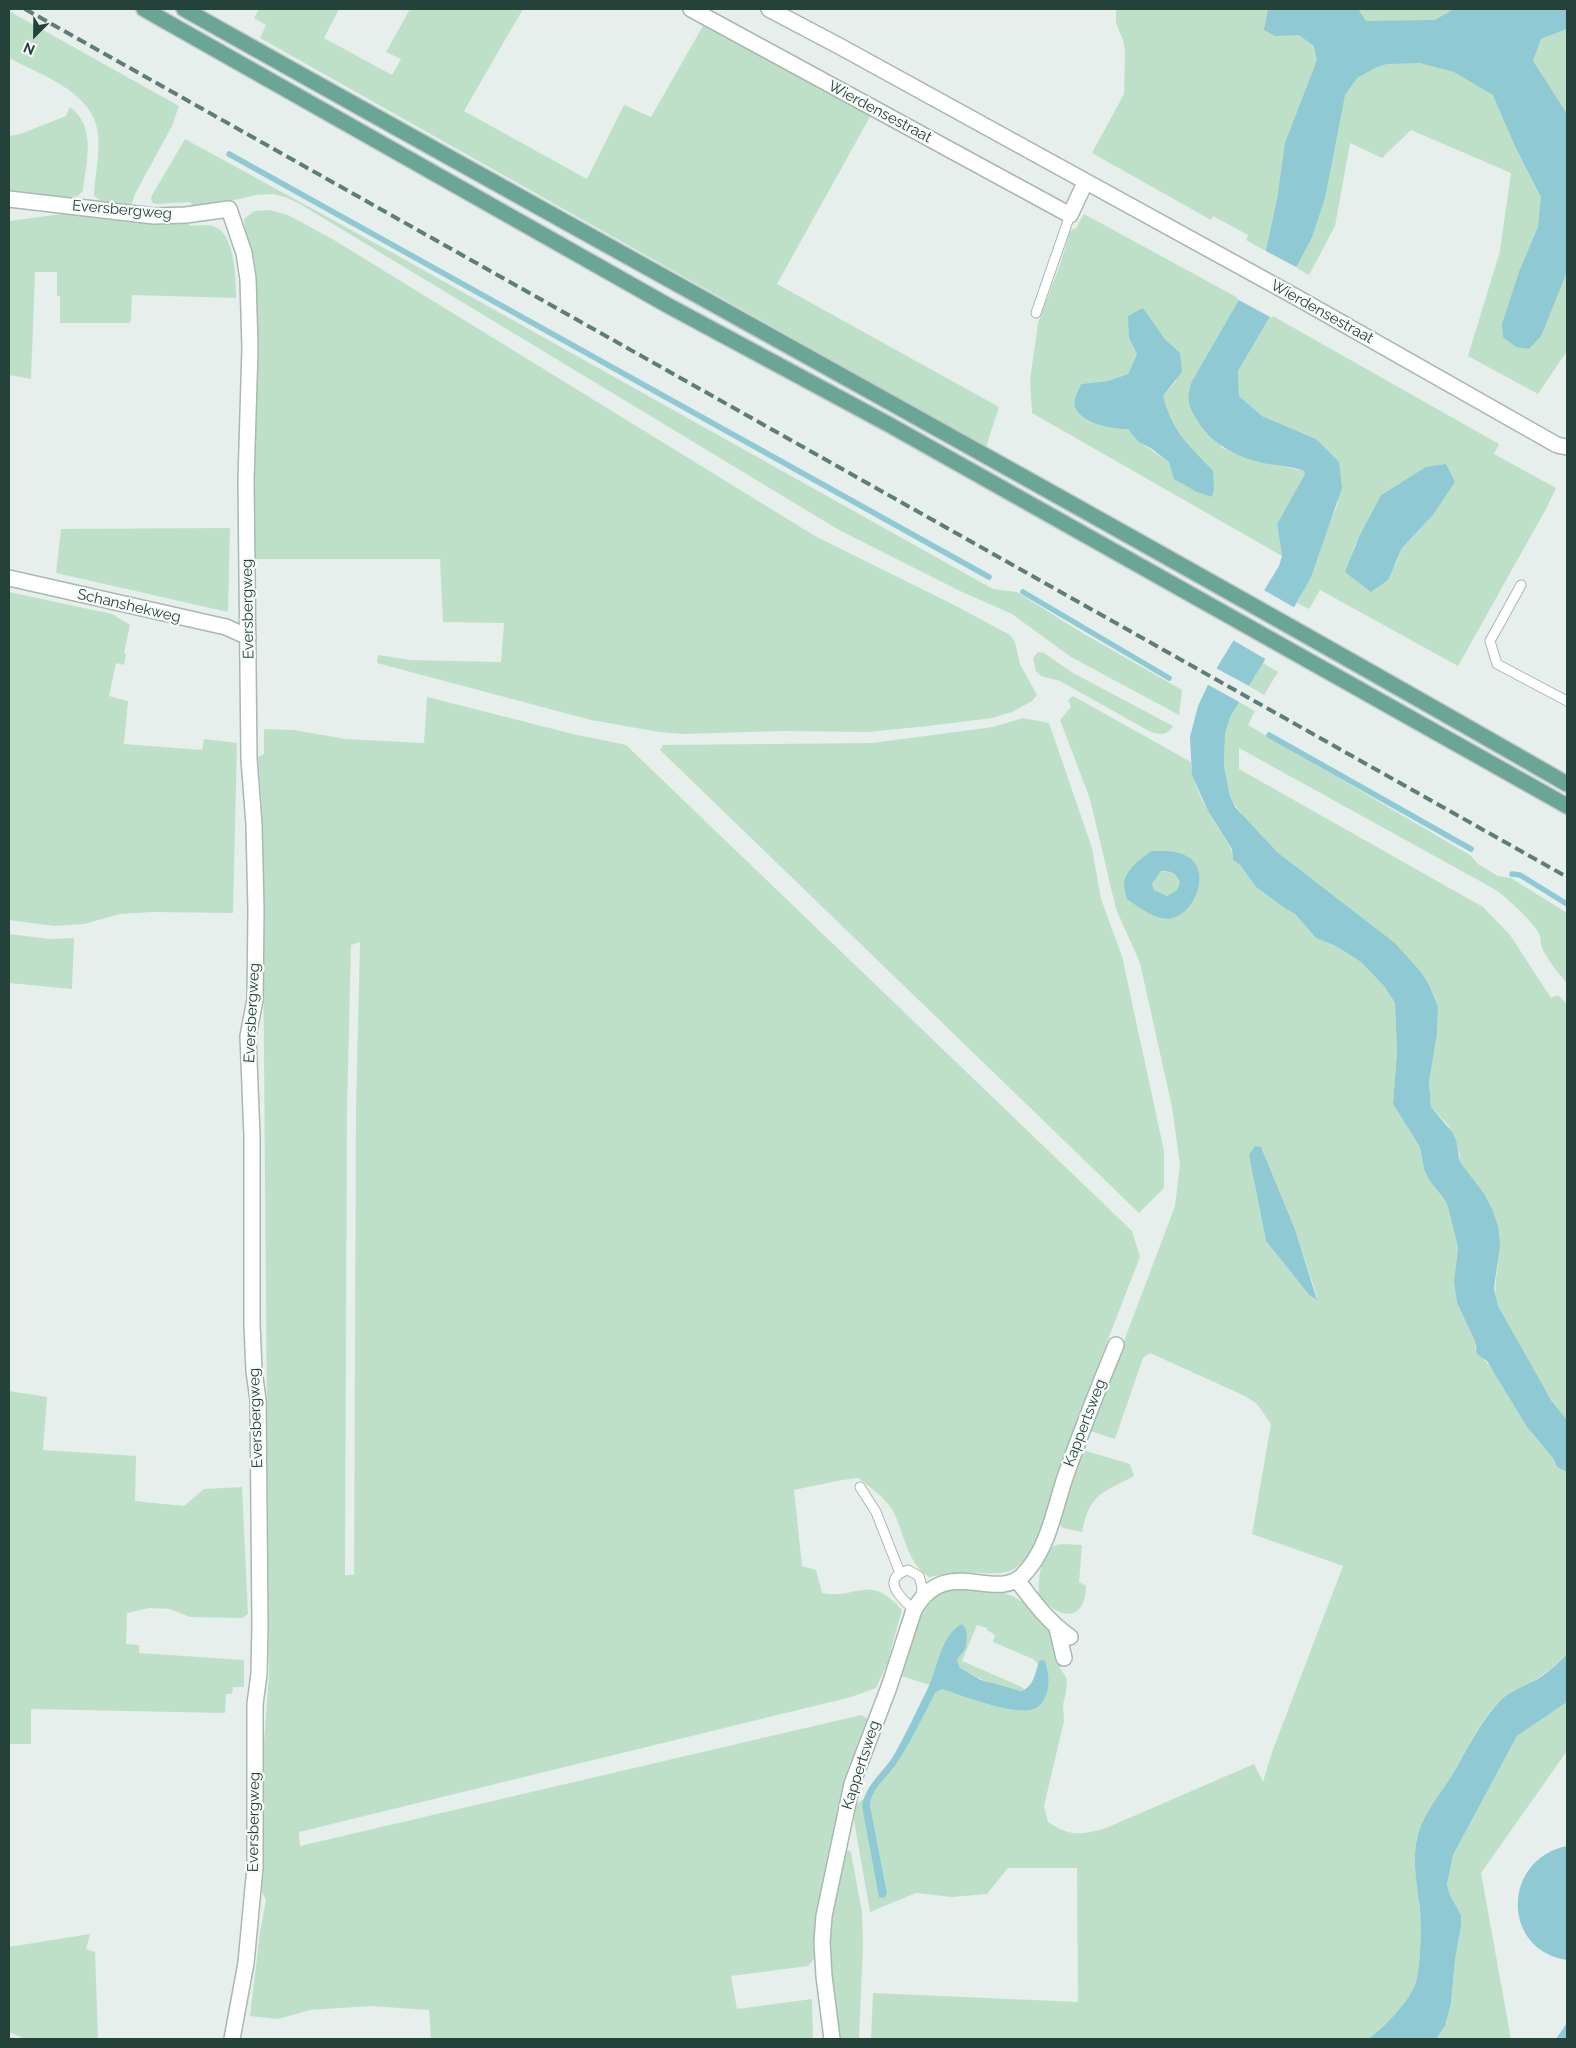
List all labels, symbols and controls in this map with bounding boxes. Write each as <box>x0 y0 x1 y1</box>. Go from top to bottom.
north arrow <box>10 10 60 60</box>
text: N <box>21 39 37 58</box>
street label: Wierdensestraat <box>825 77 935 147</box>
street label: Eversbergweg <box>71 197 173 223</box>
street label: Wierdensestraat <box>1268 276 1376 348</box>
street label: Eversbergweg <box>238 559 258 659</box>
street label: Schanshekweg <box>75 585 183 627</box>
street label: Eversbergweg <box>240 962 264 1064</box>
street label: Eversbergweg <box>245 1368 267 1468</box>
street label: Kappertsweg <box>1060 1377 1110 1469</box>
street label: Kappertsweg <box>838 1718 884 1812</box>
street label: Eversbergweg <box>244 1772 264 1872</box>

